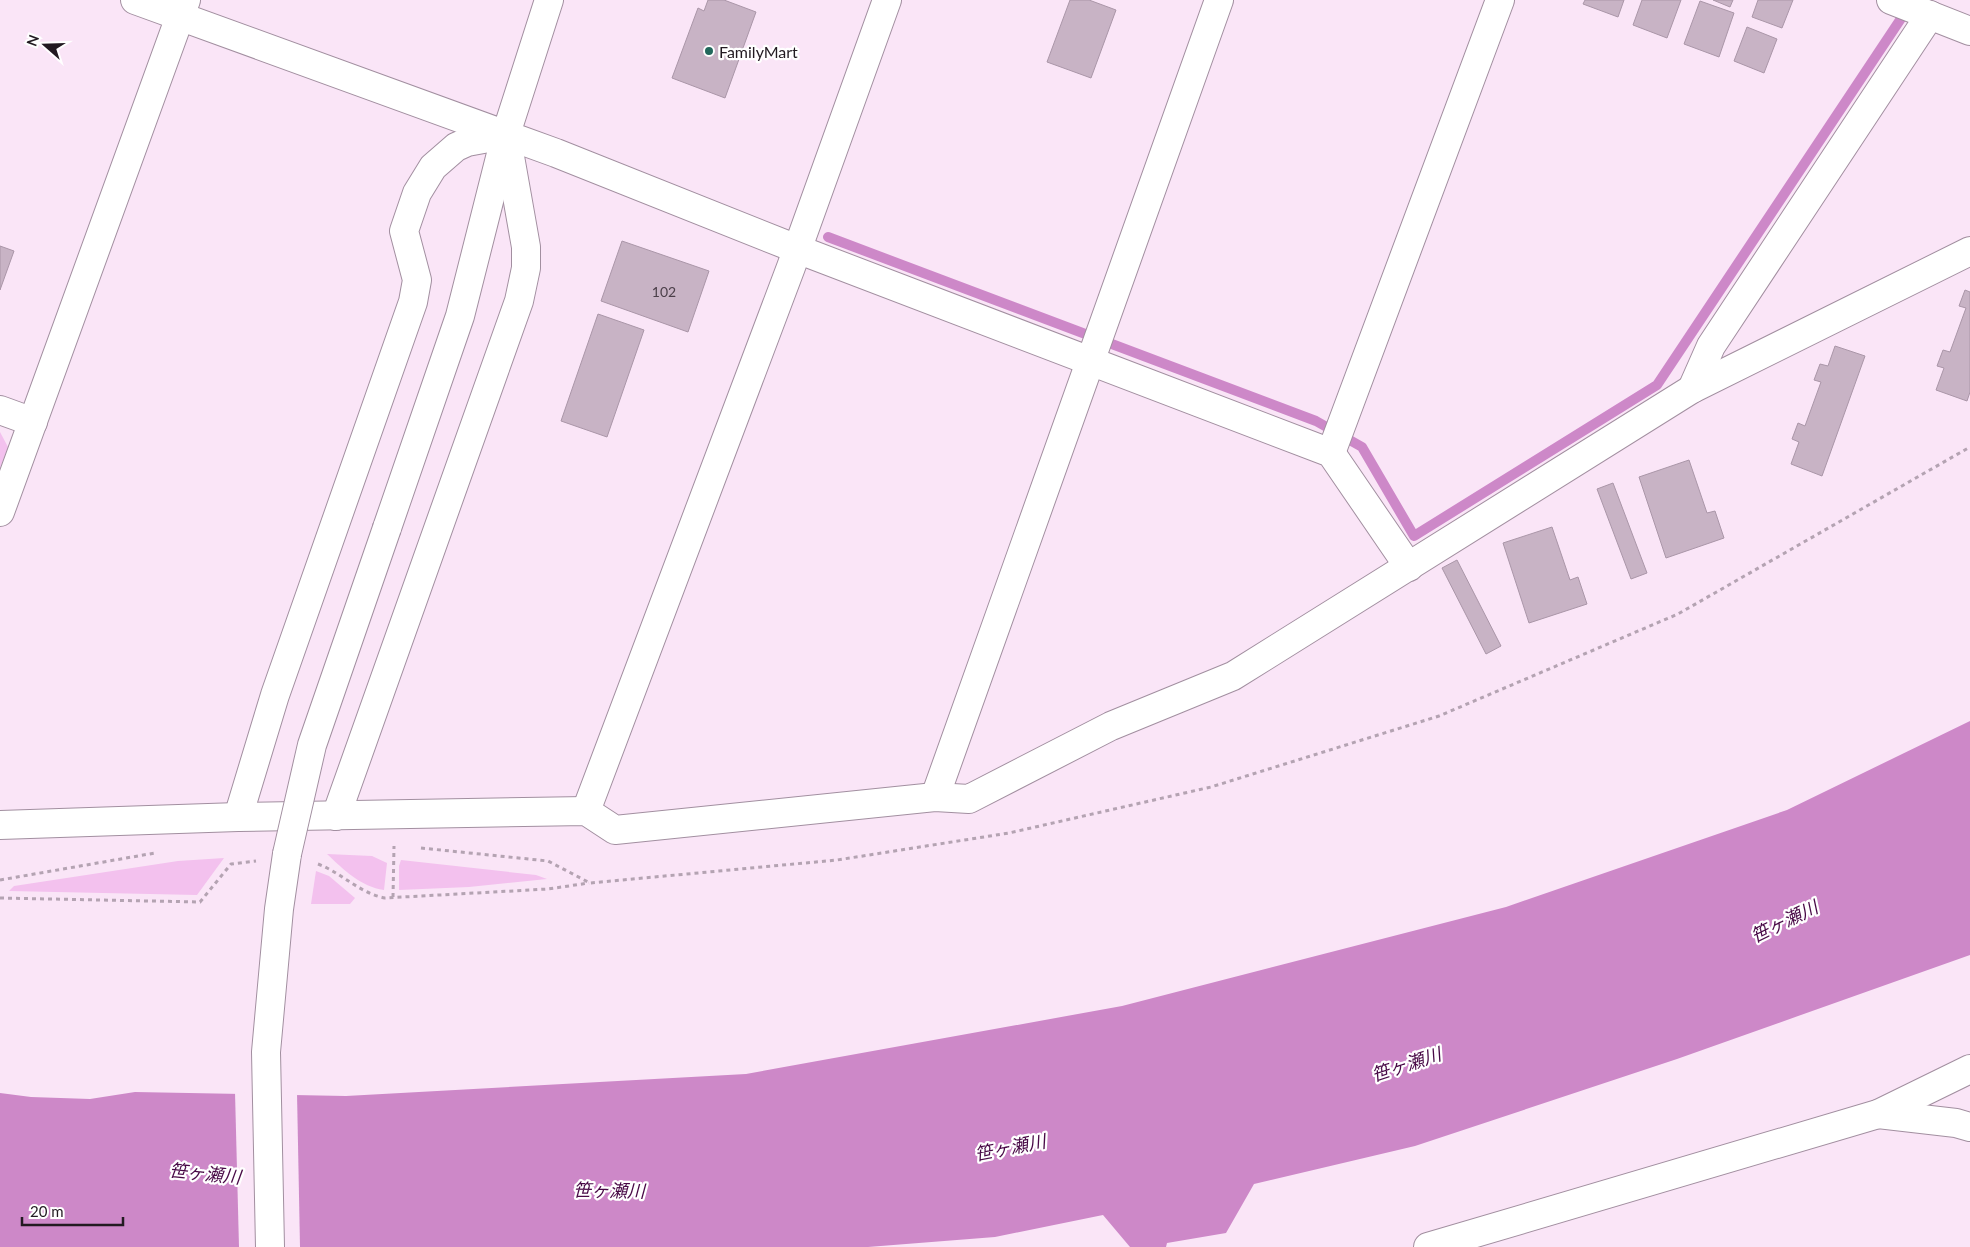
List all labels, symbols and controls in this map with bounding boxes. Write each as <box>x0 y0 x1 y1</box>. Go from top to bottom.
north arrow <box>20 20 70 70</box>
text: N <box>22 32 42 48</box>
place label: FamilyMart <box>719 42 798 61</box>
marker: FamilyMart <box>703 45 715 57</box>
house number: 102 <box>652 283 676 300</box>
water label: 笹ヶ瀬川 <box>1747 894 1823 947</box>
water label: 笹ヶ瀬川 <box>1368 1042 1446 1086</box>
water label: 笹ヶ瀬川 <box>973 1129 1049 1165</box>
water label: 笹ヶ瀬川 <box>168 1158 244 1188</box>
water label: 笹ヶ瀬川 <box>573 1178 647 1202</box>
scale bar <box>22 1194 124 1226</box>
text: 20 m <box>30 1202 64 1220</box>

